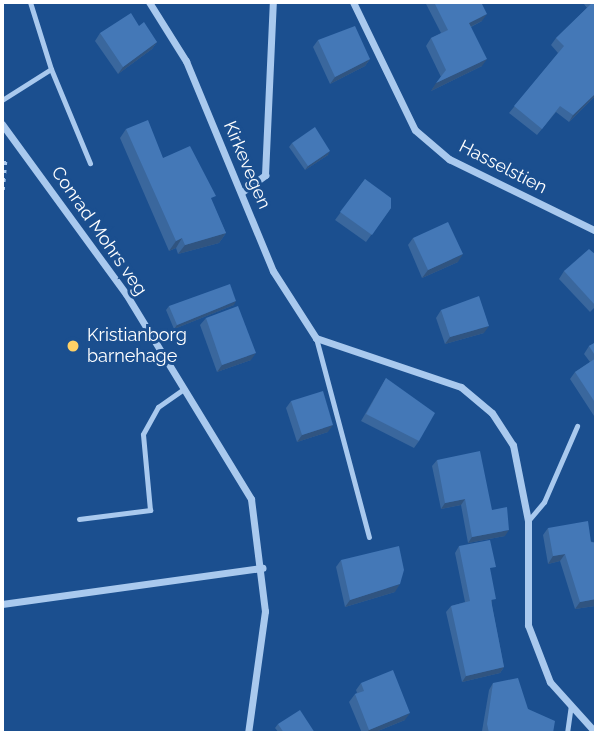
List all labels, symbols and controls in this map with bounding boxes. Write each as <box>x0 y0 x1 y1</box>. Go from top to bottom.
street label: Kirkevegen <box>219 118 275 212</box>
street label: Hasselstien <box>456 136 550 198</box>
street label: Conrad Mohrs veg <box>46 162 152 300</box>
place label: Kristianborg barnehage <box>87 325 187 368</box>
marker: Kristianborg barnehage <box>65 338 81 354</box>

